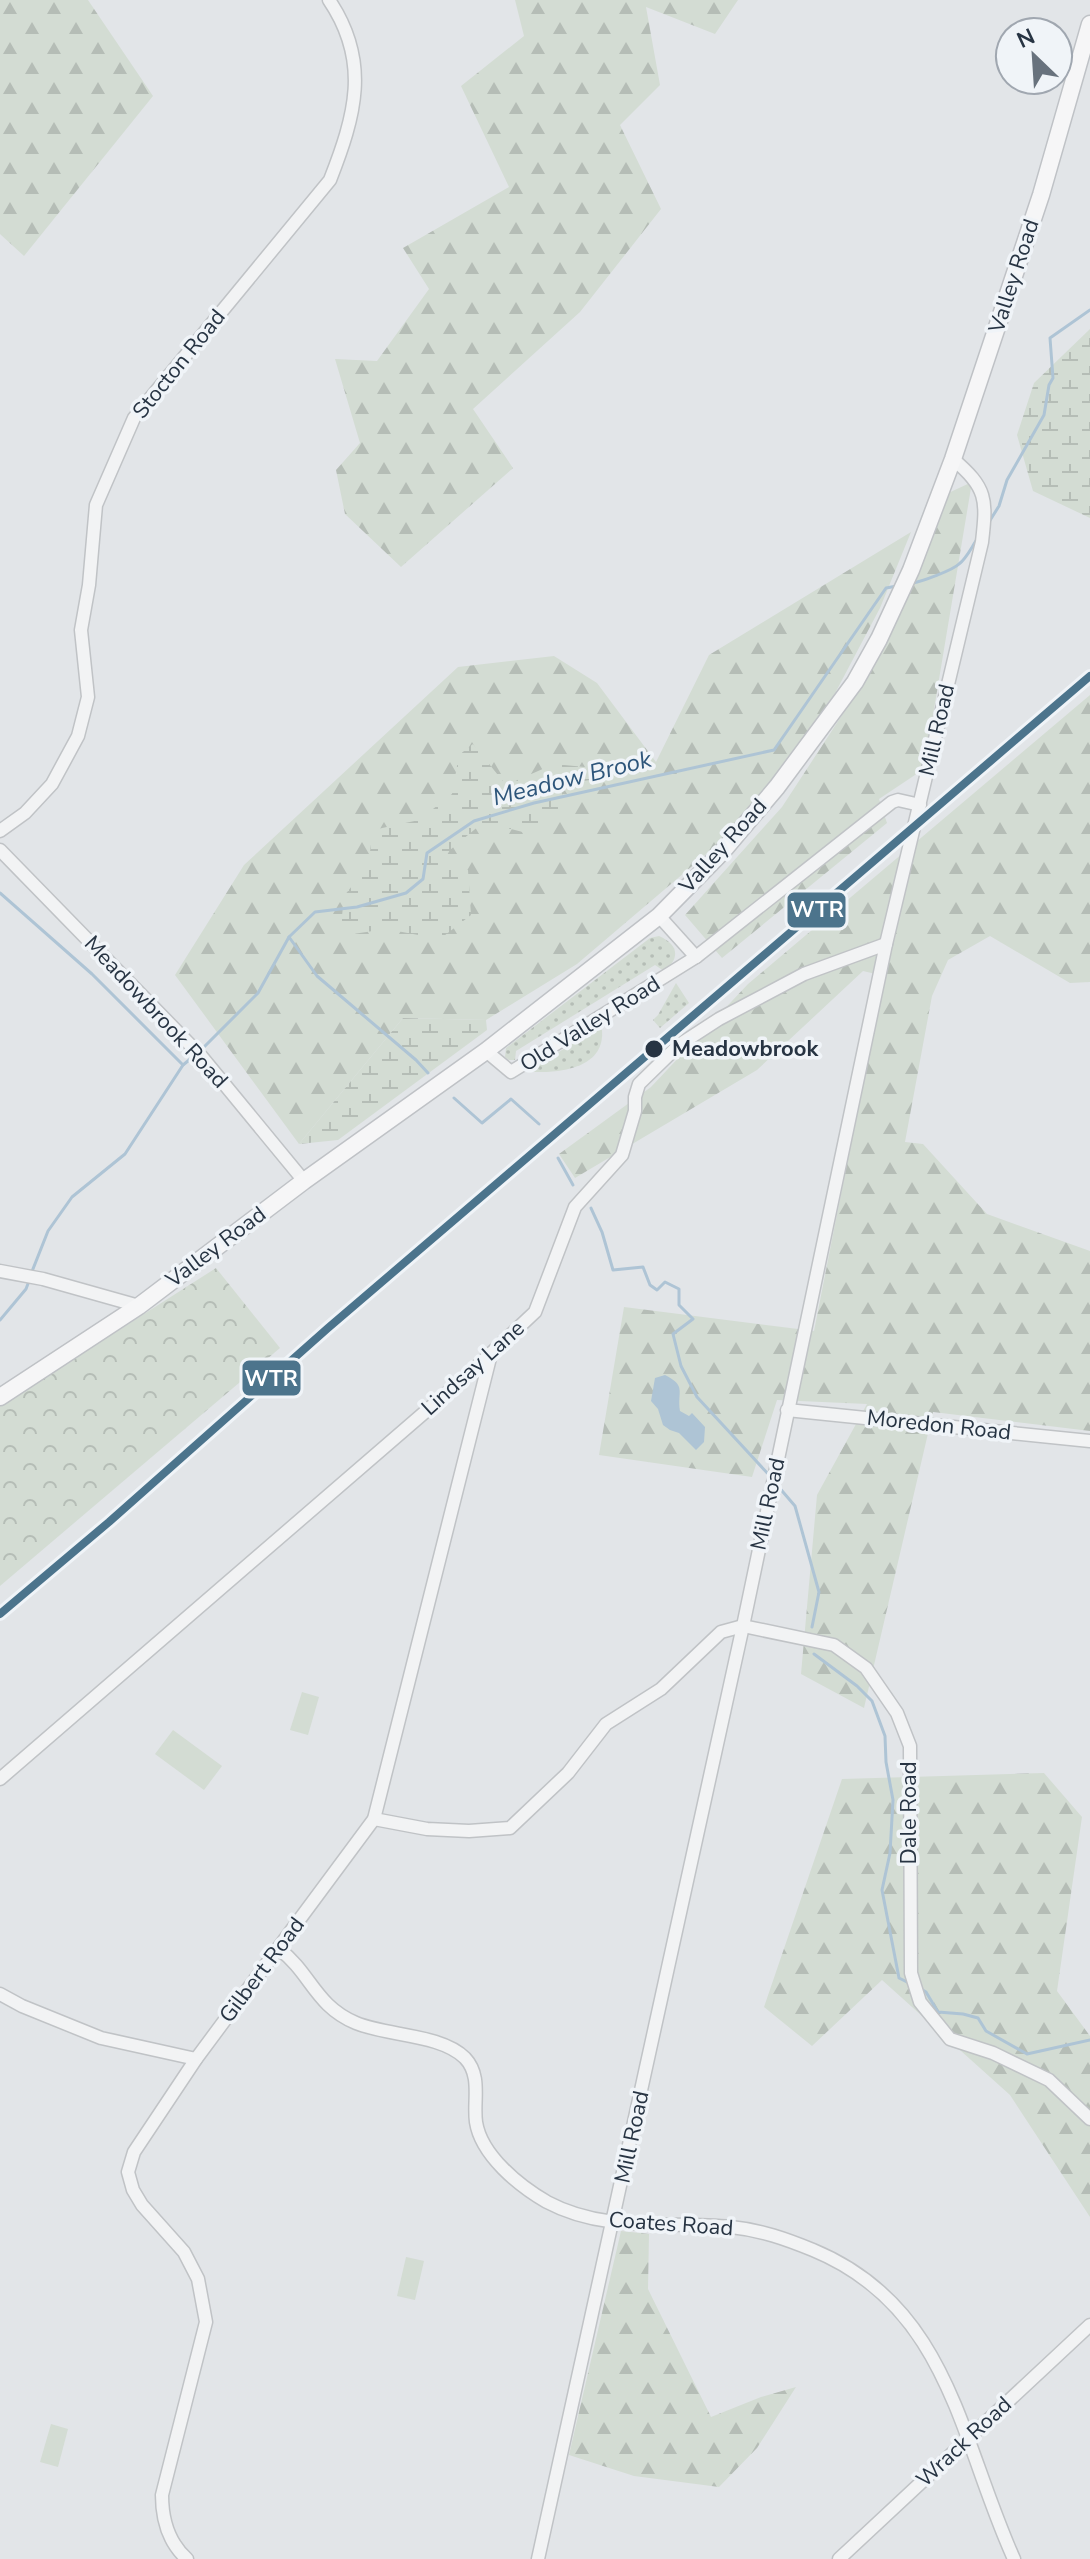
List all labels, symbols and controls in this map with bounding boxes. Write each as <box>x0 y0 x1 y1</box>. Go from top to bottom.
north arrow <box>994 16 1074 96</box>
text: N <box>1012 22 1040 56</box>
street label: Valley Road <box>981 215 1047 338</box>
street label: Stocton Road <box>126 303 232 425</box>
street label: Mill Road <box>912 681 962 779</box>
water label: Meadow Brook <box>489 743 656 813</box>
street label: Valley Road <box>672 792 774 901</box>
line badge: WTR <box>786 891 847 929</box>
text: WTR <box>790 895 844 925</box>
street label: Meadowbrook Road <box>77 929 235 1095</box>
street label: Old Valley Road <box>514 969 666 1079</box>
place label: Meadowbrook <box>672 1034 819 1064</box>
marker: Meadowbrook <box>643 1038 665 1060</box>
street label: Valley Road <box>159 1199 272 1295</box>
street label: Lindsay Lane <box>415 1314 531 1422</box>
line badge: WTR <box>241 1359 302 1397</box>
text: WTR <box>244 1364 298 1394</box>
street label: Moredon Road <box>865 1403 1013 1447</box>
street label: Mill Road <box>744 1455 792 1553</box>
street label: Dale Road <box>894 1762 924 1864</box>
street label: Gilbert Road <box>212 1911 312 2029</box>
street label: Mill Road <box>608 2088 656 2186</box>
street label: Coates Road <box>608 2205 734 2243</box>
street label: Wrack Road <box>910 2390 1018 2494</box>

